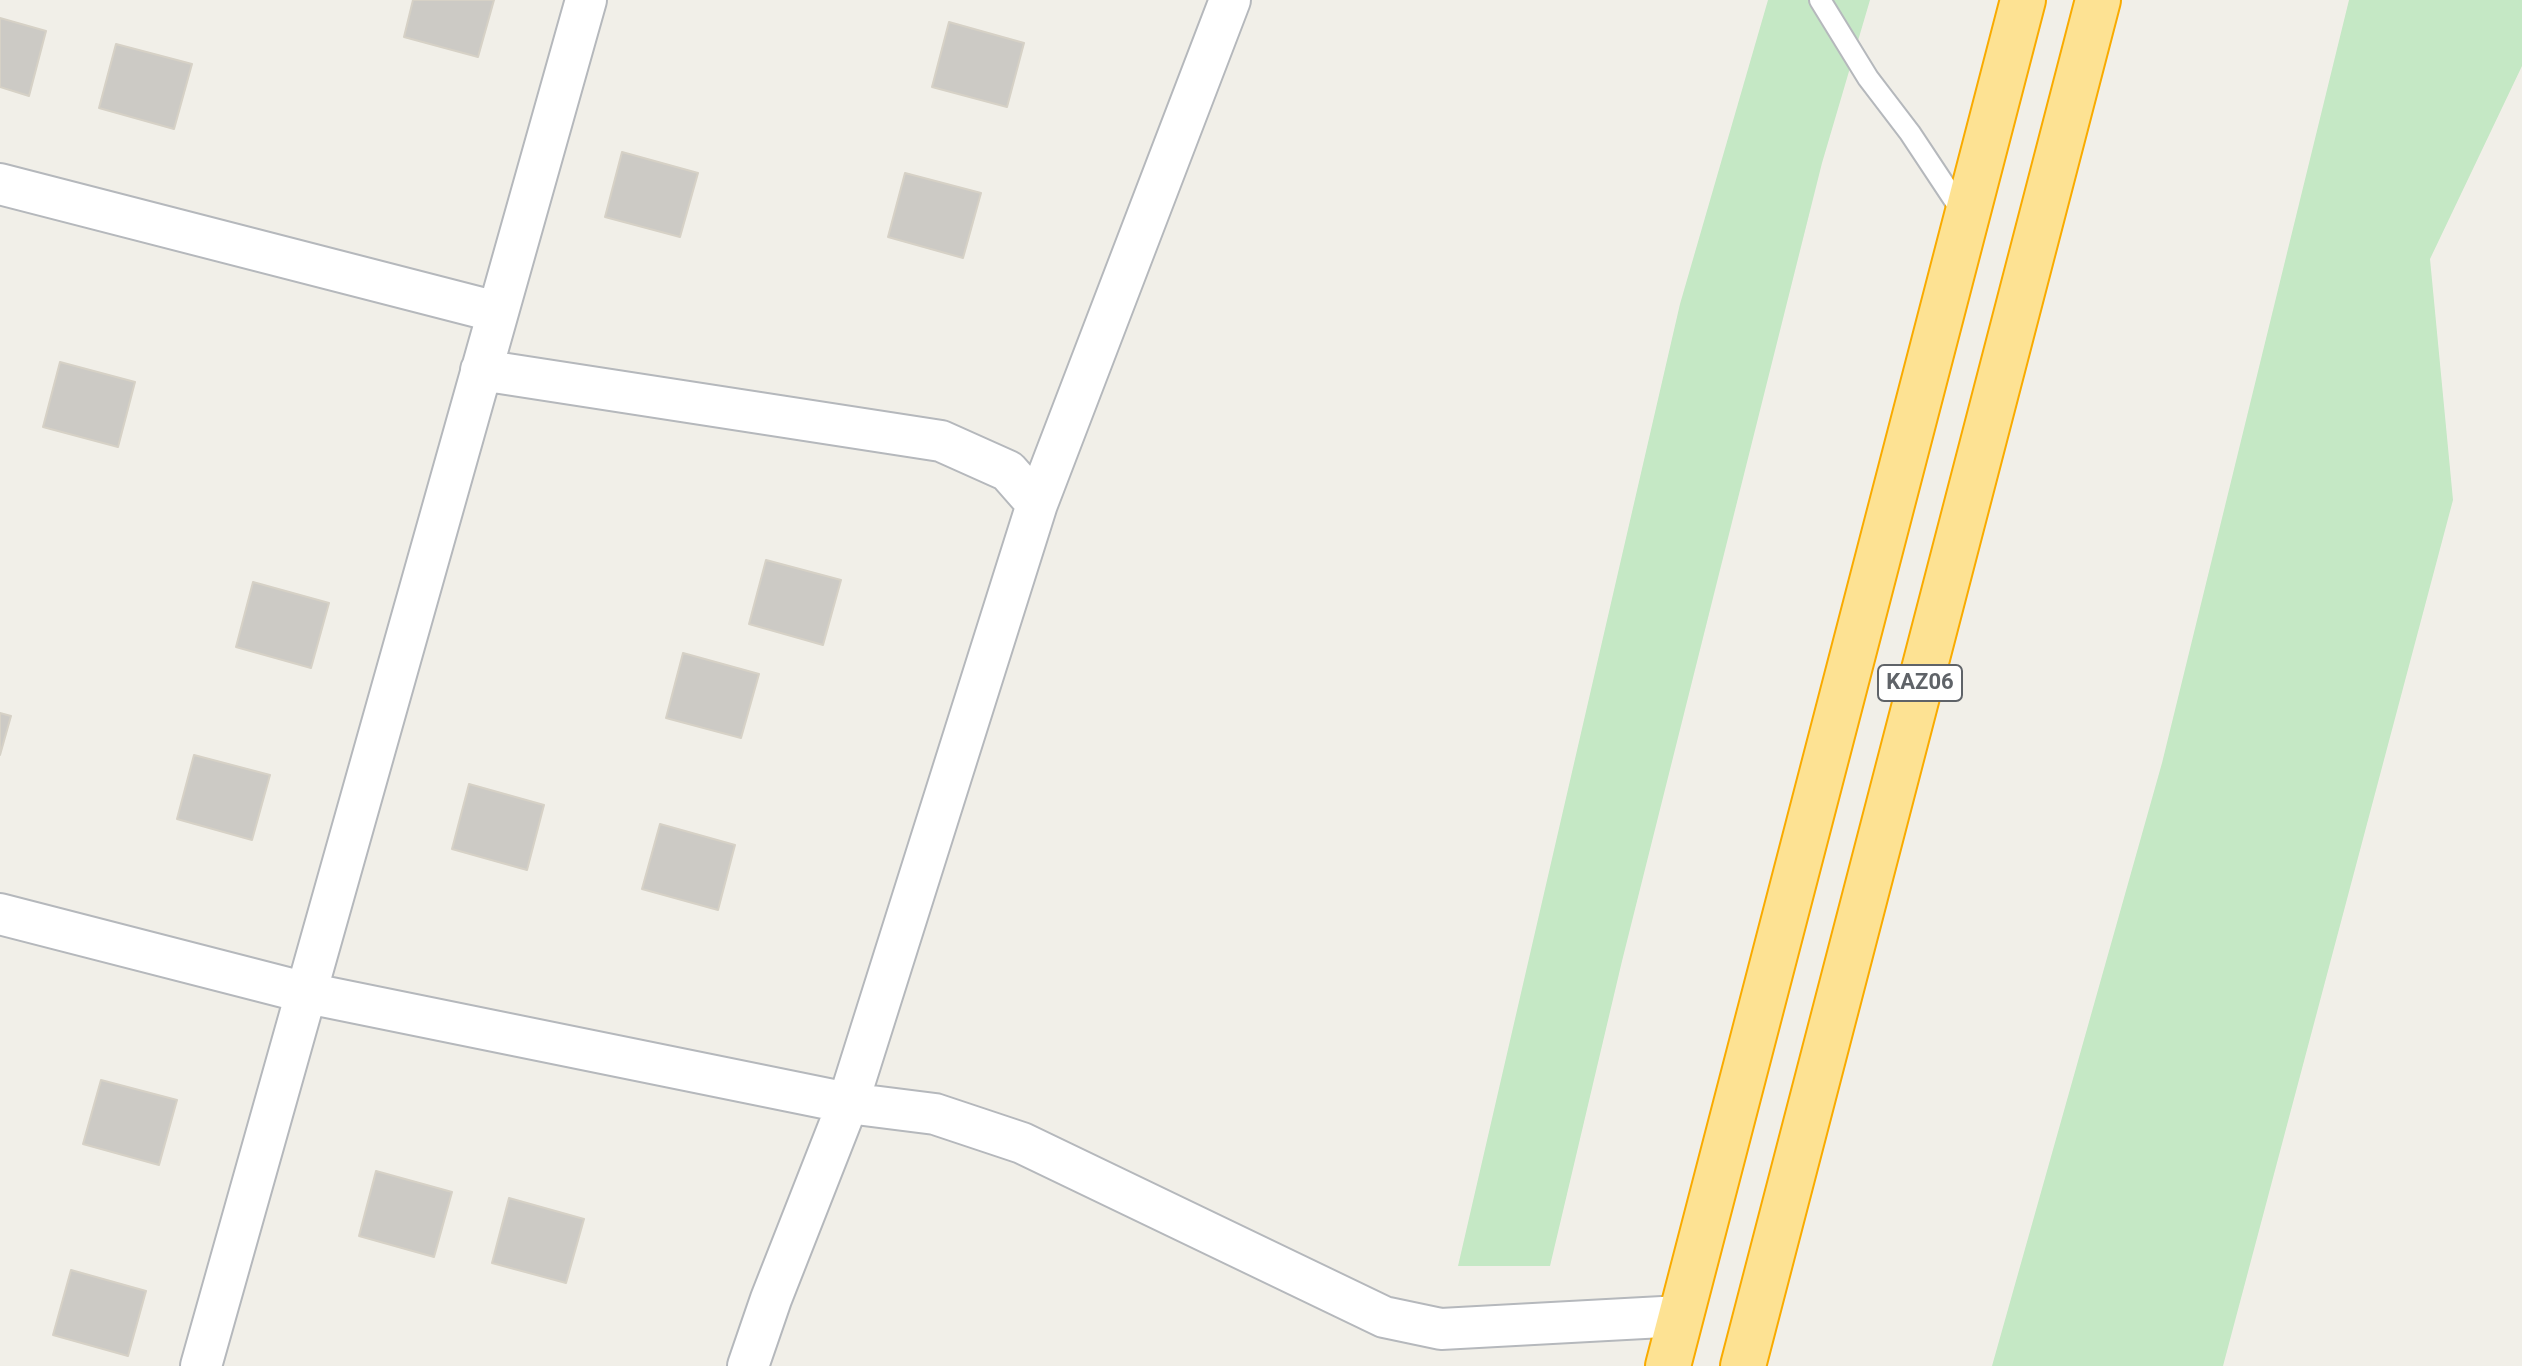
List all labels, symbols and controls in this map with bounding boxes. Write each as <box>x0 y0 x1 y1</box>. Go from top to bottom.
road number: KАZ06 <box>1878 665 1962 701</box>

